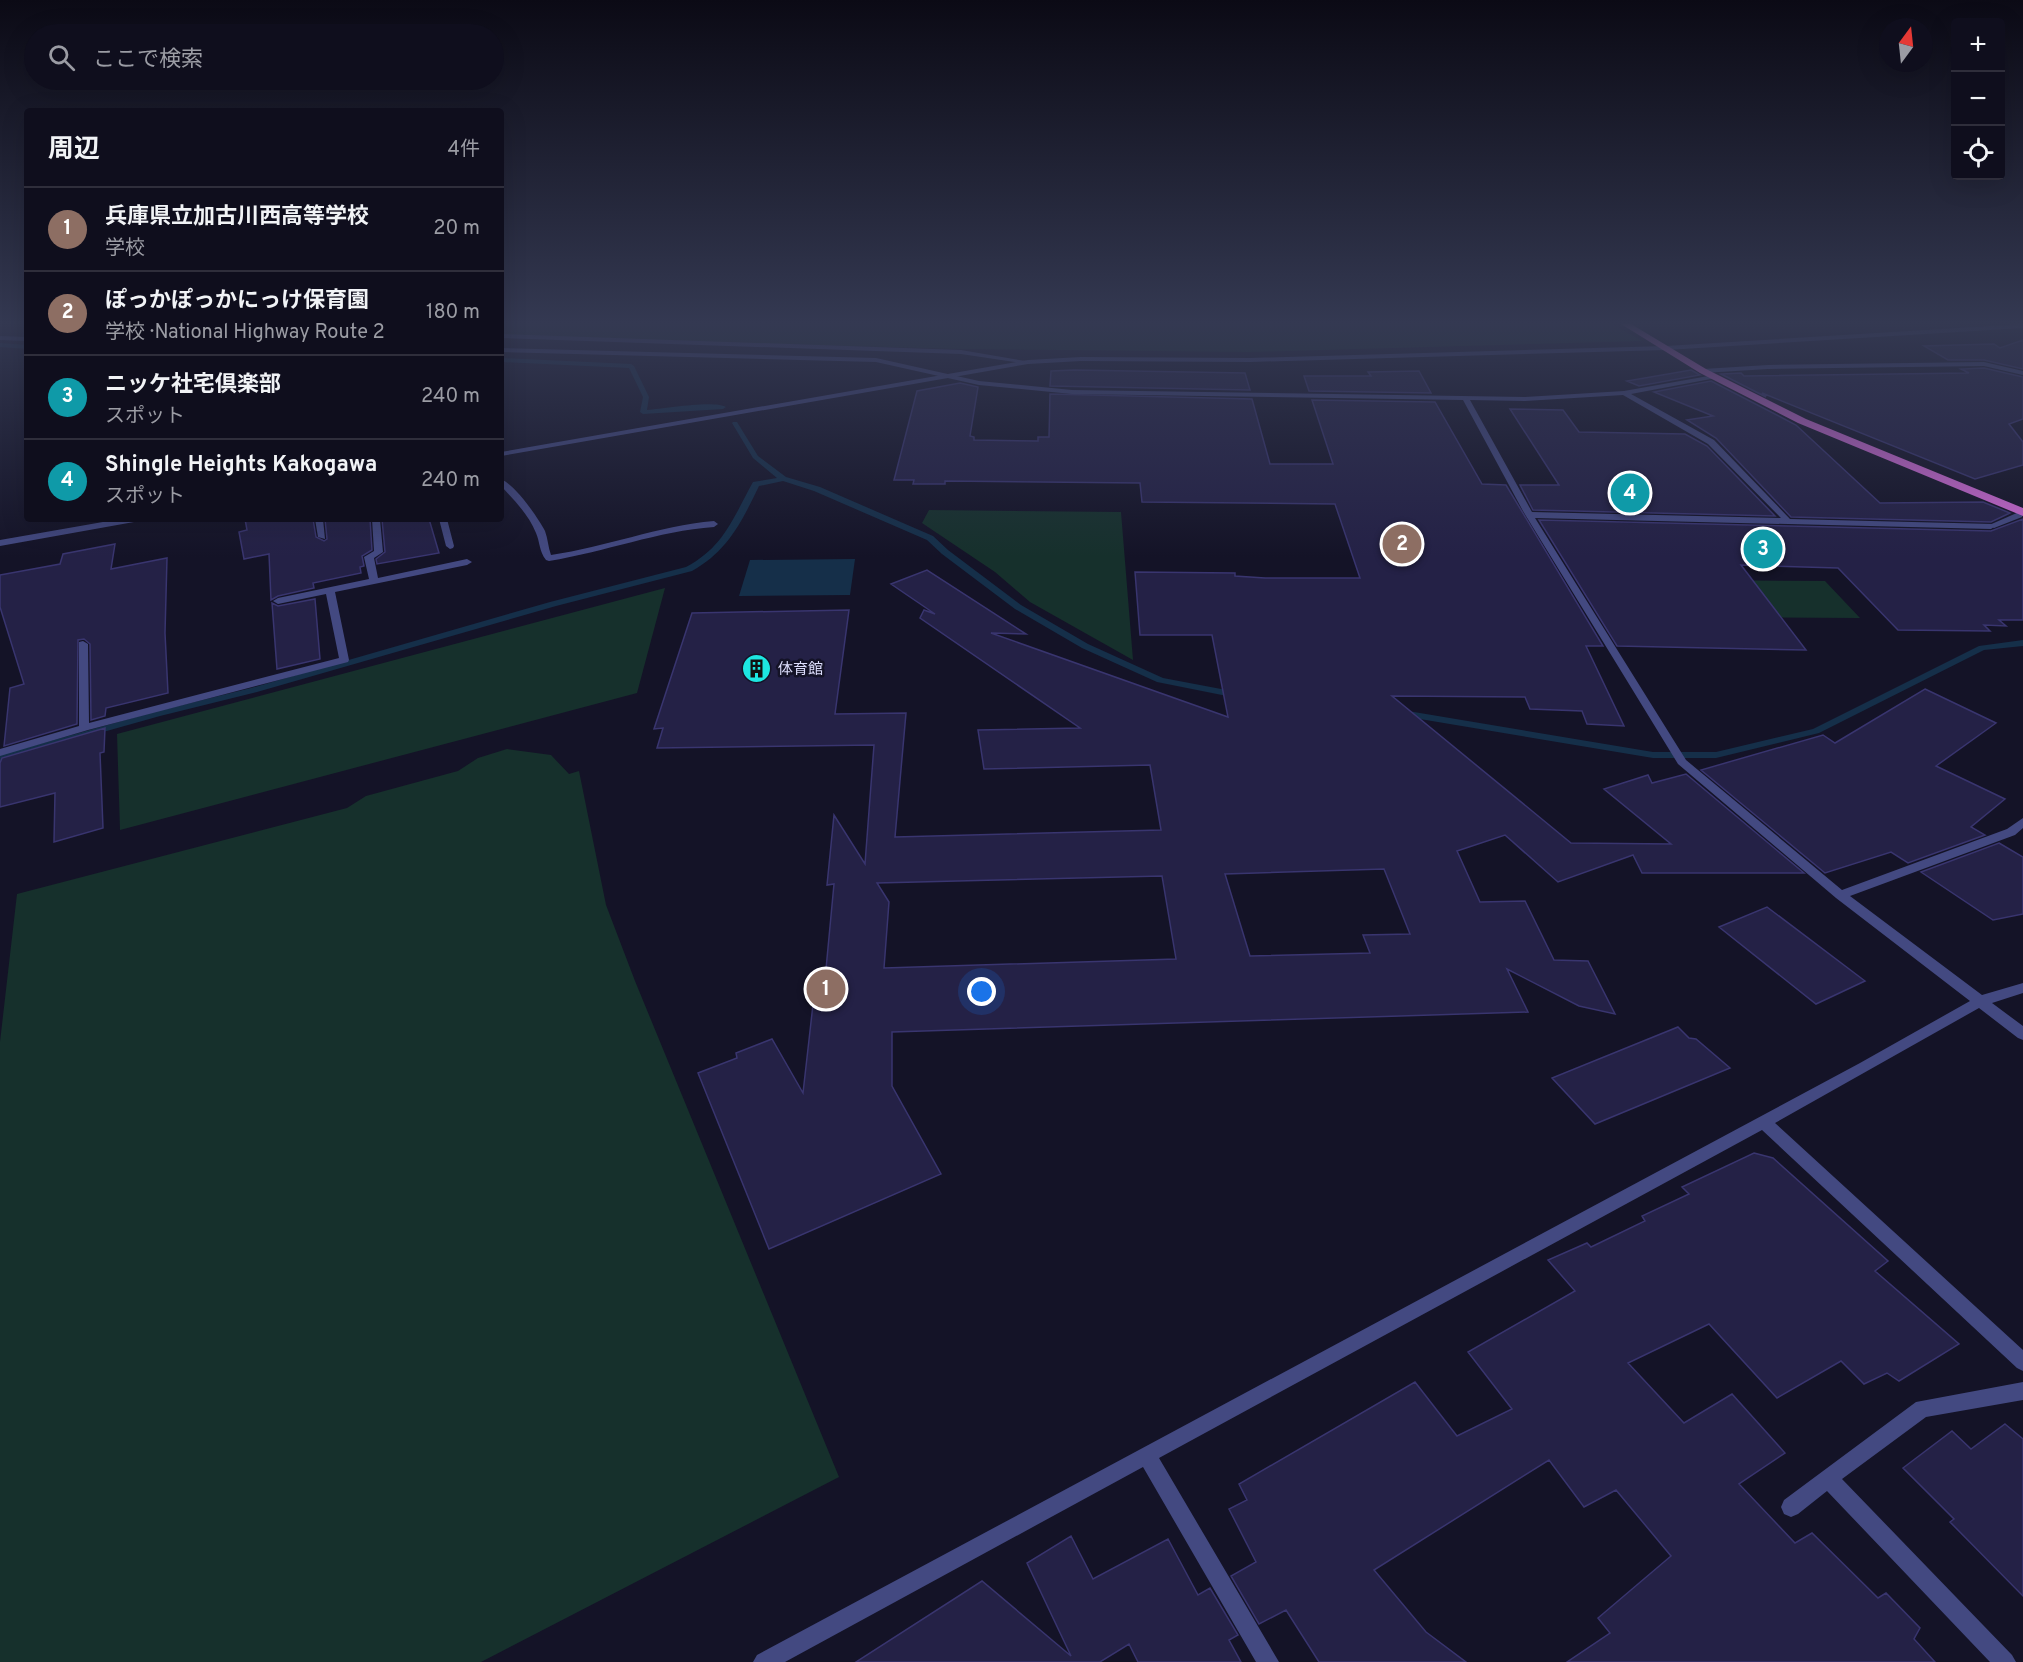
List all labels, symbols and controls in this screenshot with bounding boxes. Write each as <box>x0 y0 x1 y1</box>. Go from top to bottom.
north arrow <box>1879 18 1933 72</box>
map controls <box>1951 18 2005 180</box>
button: + <box>1951 18 2005 72</box>
search box <box>24 24 504 90</box>
icon: search <box>45 41 78 74</box>
text: ここで検索 <box>93 47 203 74</box>
button: − <box>1951 72 2005 126</box>
button: locate <box>1951 126 2005 180</box>
text: 周辺 <box>48 134 100 167</box>
text: 4件 <box>448 137 480 163</box>
text: 兵庫県立加古川西高等学校 <box>105 204 369 231</box>
text: 1 <box>64 216 72 242</box>
text: 20 m <box>433 216 480 242</box>
text: 学校 <box>105 236 145 262</box>
text: ぽっかぽっかにっけ保育園 <box>105 288 369 315</box>
text: 2 <box>61 300 74 326</box>
text: 180 m <box>426 300 480 326</box>
text: 学校 · National Highway Route 2 <box>105 320 385 346</box>
text: ニッケ社宅倶楽部 <box>105 372 281 399</box>
text: 3 <box>62 384 74 410</box>
text: 240 m <box>421 384 480 410</box>
text: スポット <box>105 404 185 430</box>
text: Shingle Heights Kakogawa <box>105 452 377 479</box>
text: 4 <box>61 468 74 494</box>
text: 240 m <box>421 468 480 494</box>
pin: 4 <box>1610 470 1650 516</box>
text: スポット <box>105 484 185 510</box>
pin: 2 <box>1382 522 1422 566</box>
pin: 3 <box>1744 526 1782 572</box>
building icon: 体育館 <box>741 653 773 685</box>
place label: 体育館 <box>778 661 823 680</box>
pin: 1 <box>806 966 846 1012</box>
your location <box>967 977 996 1006</box>

